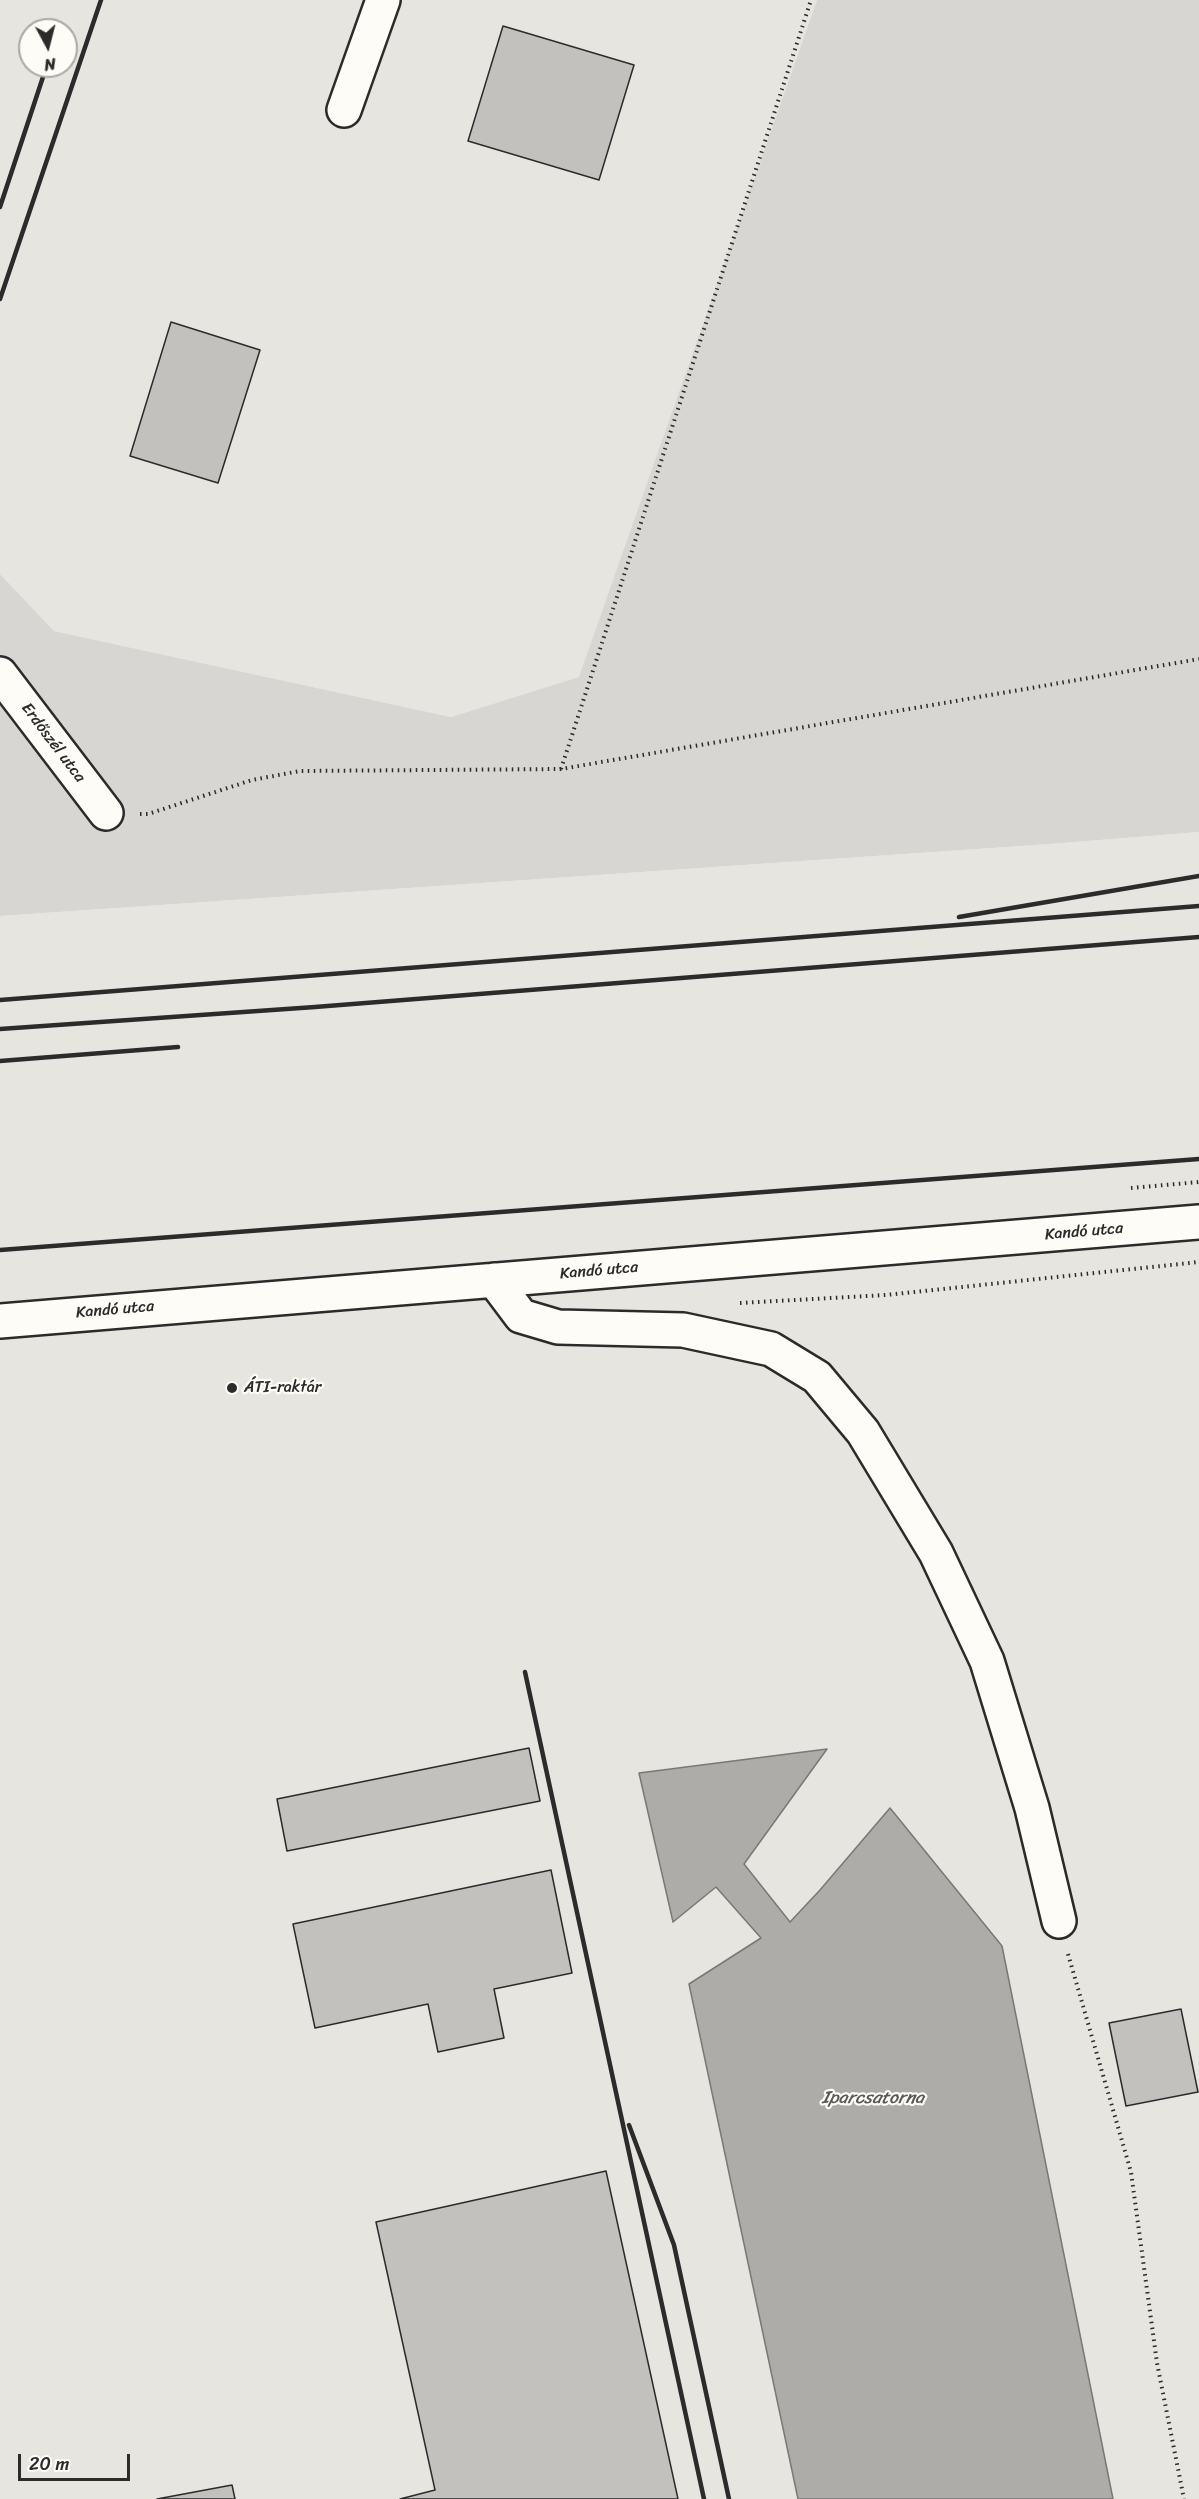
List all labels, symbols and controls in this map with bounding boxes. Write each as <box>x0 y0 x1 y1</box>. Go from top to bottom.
north arrow <box>18 18 78 78</box>
text: N <box>43 49 57 79</box>
street label: Erdőszél utca <box>17 699 89 787</box>
street label: Kandó utca <box>1044 1219 1124 1245</box>
street label: Kandó utca <box>559 1258 639 1284</box>
street label: Kandó utca <box>75 1297 155 1323</box>
place label: ÁTI-raktár <box>244 1378 321 1398</box>
marker: ÁTI-raktár <box>225 1381 239 1395</box>
water label: Iparcsatorna <box>822 2087 924 2109</box>
scale bar <box>21 2442 134 2480</box>
text: 20 m <box>29 2448 69 2480</box>

